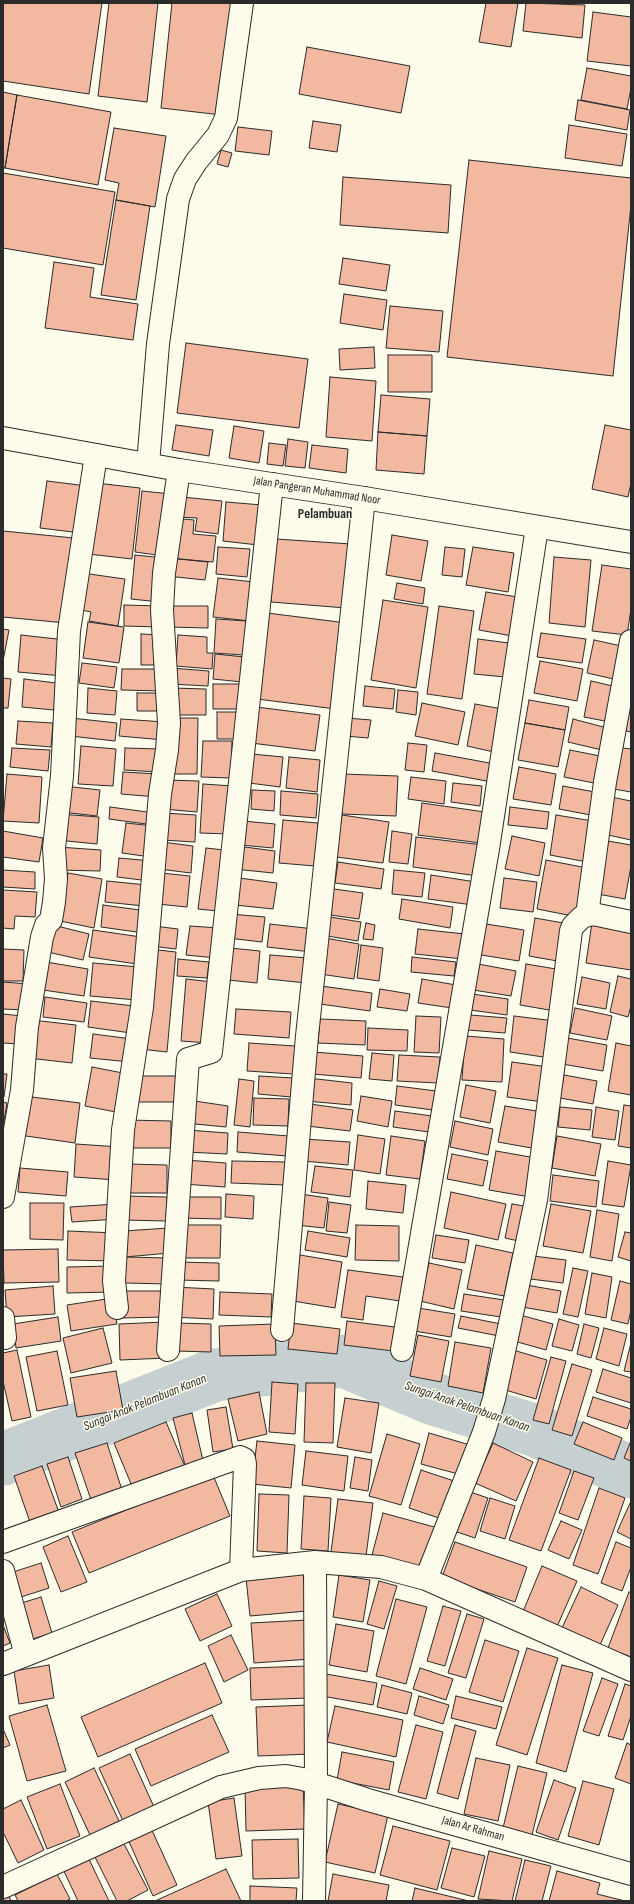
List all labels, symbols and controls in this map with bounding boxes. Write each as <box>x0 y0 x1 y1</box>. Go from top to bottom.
street label: Jalan Pangeran Muhammad Noor <box>252 474 382 508</box>
district label: Pelambuan <box>298 506 352 522</box>
water label: Sungai Anak Pelambuan Kanan <box>81 1371 209 1435</box>
water label: Sungai Anak Pelambuan Kanan <box>403 1378 531 1436</box>
street label: Jalan Ar Rahman <box>440 1813 506 1845</box>

